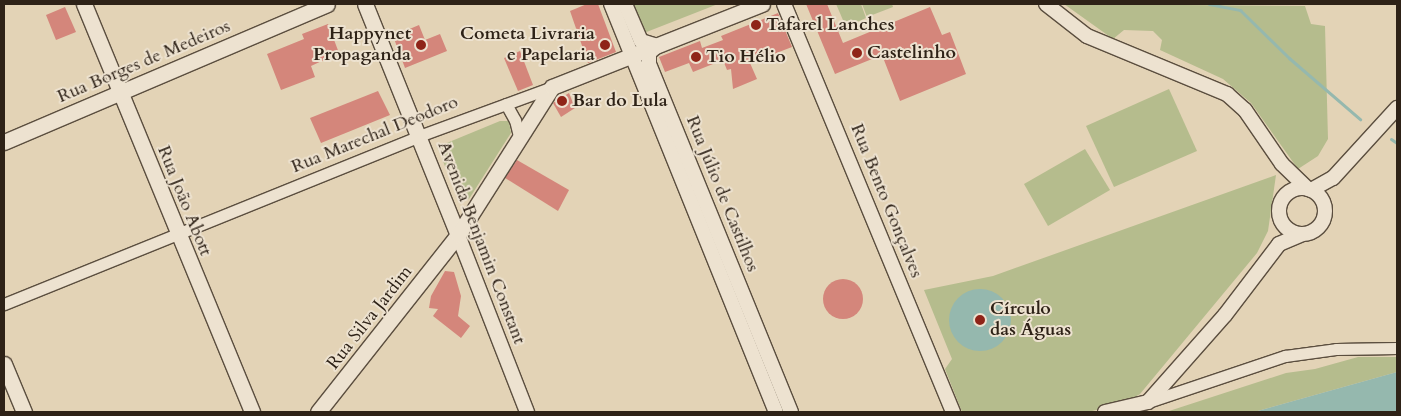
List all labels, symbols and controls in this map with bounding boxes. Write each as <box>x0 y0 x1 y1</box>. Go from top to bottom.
place label: Tafarel Lanches <box>766 14 894 36</box>
street label: Rua Borges de Medeiros <box>54 16 234 108</box>
marker: Tafarel Lanches <box>750 19 762 31</box>
place label: Happynet Propaganda <box>313 24 411 66</box>
place label: Cometa Livraria e Papelaria <box>460 24 595 66</box>
marker: Happynet Propaganda <box>415 39 427 51</box>
marker: Cometa Livraria e Papelaria <box>599 39 611 51</box>
place label: Castelinho <box>867 42 956 64</box>
place label: Tio Hélio <box>706 46 786 68</box>
marker: Castelinho <box>851 47 863 59</box>
marker: Tio Hélio <box>690 51 702 63</box>
place label: Bar do Lula <box>572 90 668 112</box>
street label: Rua Marechal Deodoro <box>289 92 461 178</box>
marker: Bar do Lula <box>556 95 568 107</box>
street label: Rua Júlio de Castilhos <box>681 113 763 275</box>
street label: Rua Bento Gonçalves <box>845 121 927 281</box>
street label: Avenida Benjamin Constant <box>432 139 530 347</box>
street label: Rua João Abott <box>152 143 216 259</box>
street label: Rua Silva Jardim <box>323 262 417 374</box>
place label: Círculo das Águas <box>990 299 1071 342</box>
marker: Círculo das Águas <box>974 314 986 326</box>

